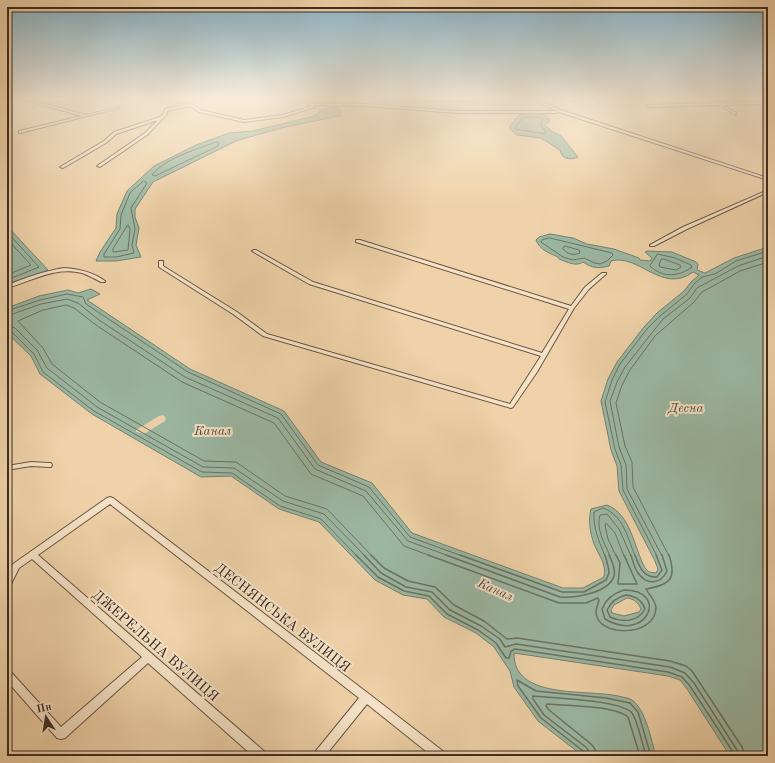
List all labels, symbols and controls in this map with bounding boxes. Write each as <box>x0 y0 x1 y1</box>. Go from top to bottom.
water label: Десна <box>667 402 703 415</box>
water label: Канал <box>193 425 232 438</box>
street label: ДЕСНЯНСЬКА ВУЛИЦЯ <box>212 561 353 675</box>
water label: Канал <box>475 576 515 604</box>
street label: ДЖЕРЕЛЬНА ВУЛИЦЯ <box>90 587 221 704</box>
north arrow <box>26 697 66 737</box>
text: Пн <box>36 702 53 716</box>

